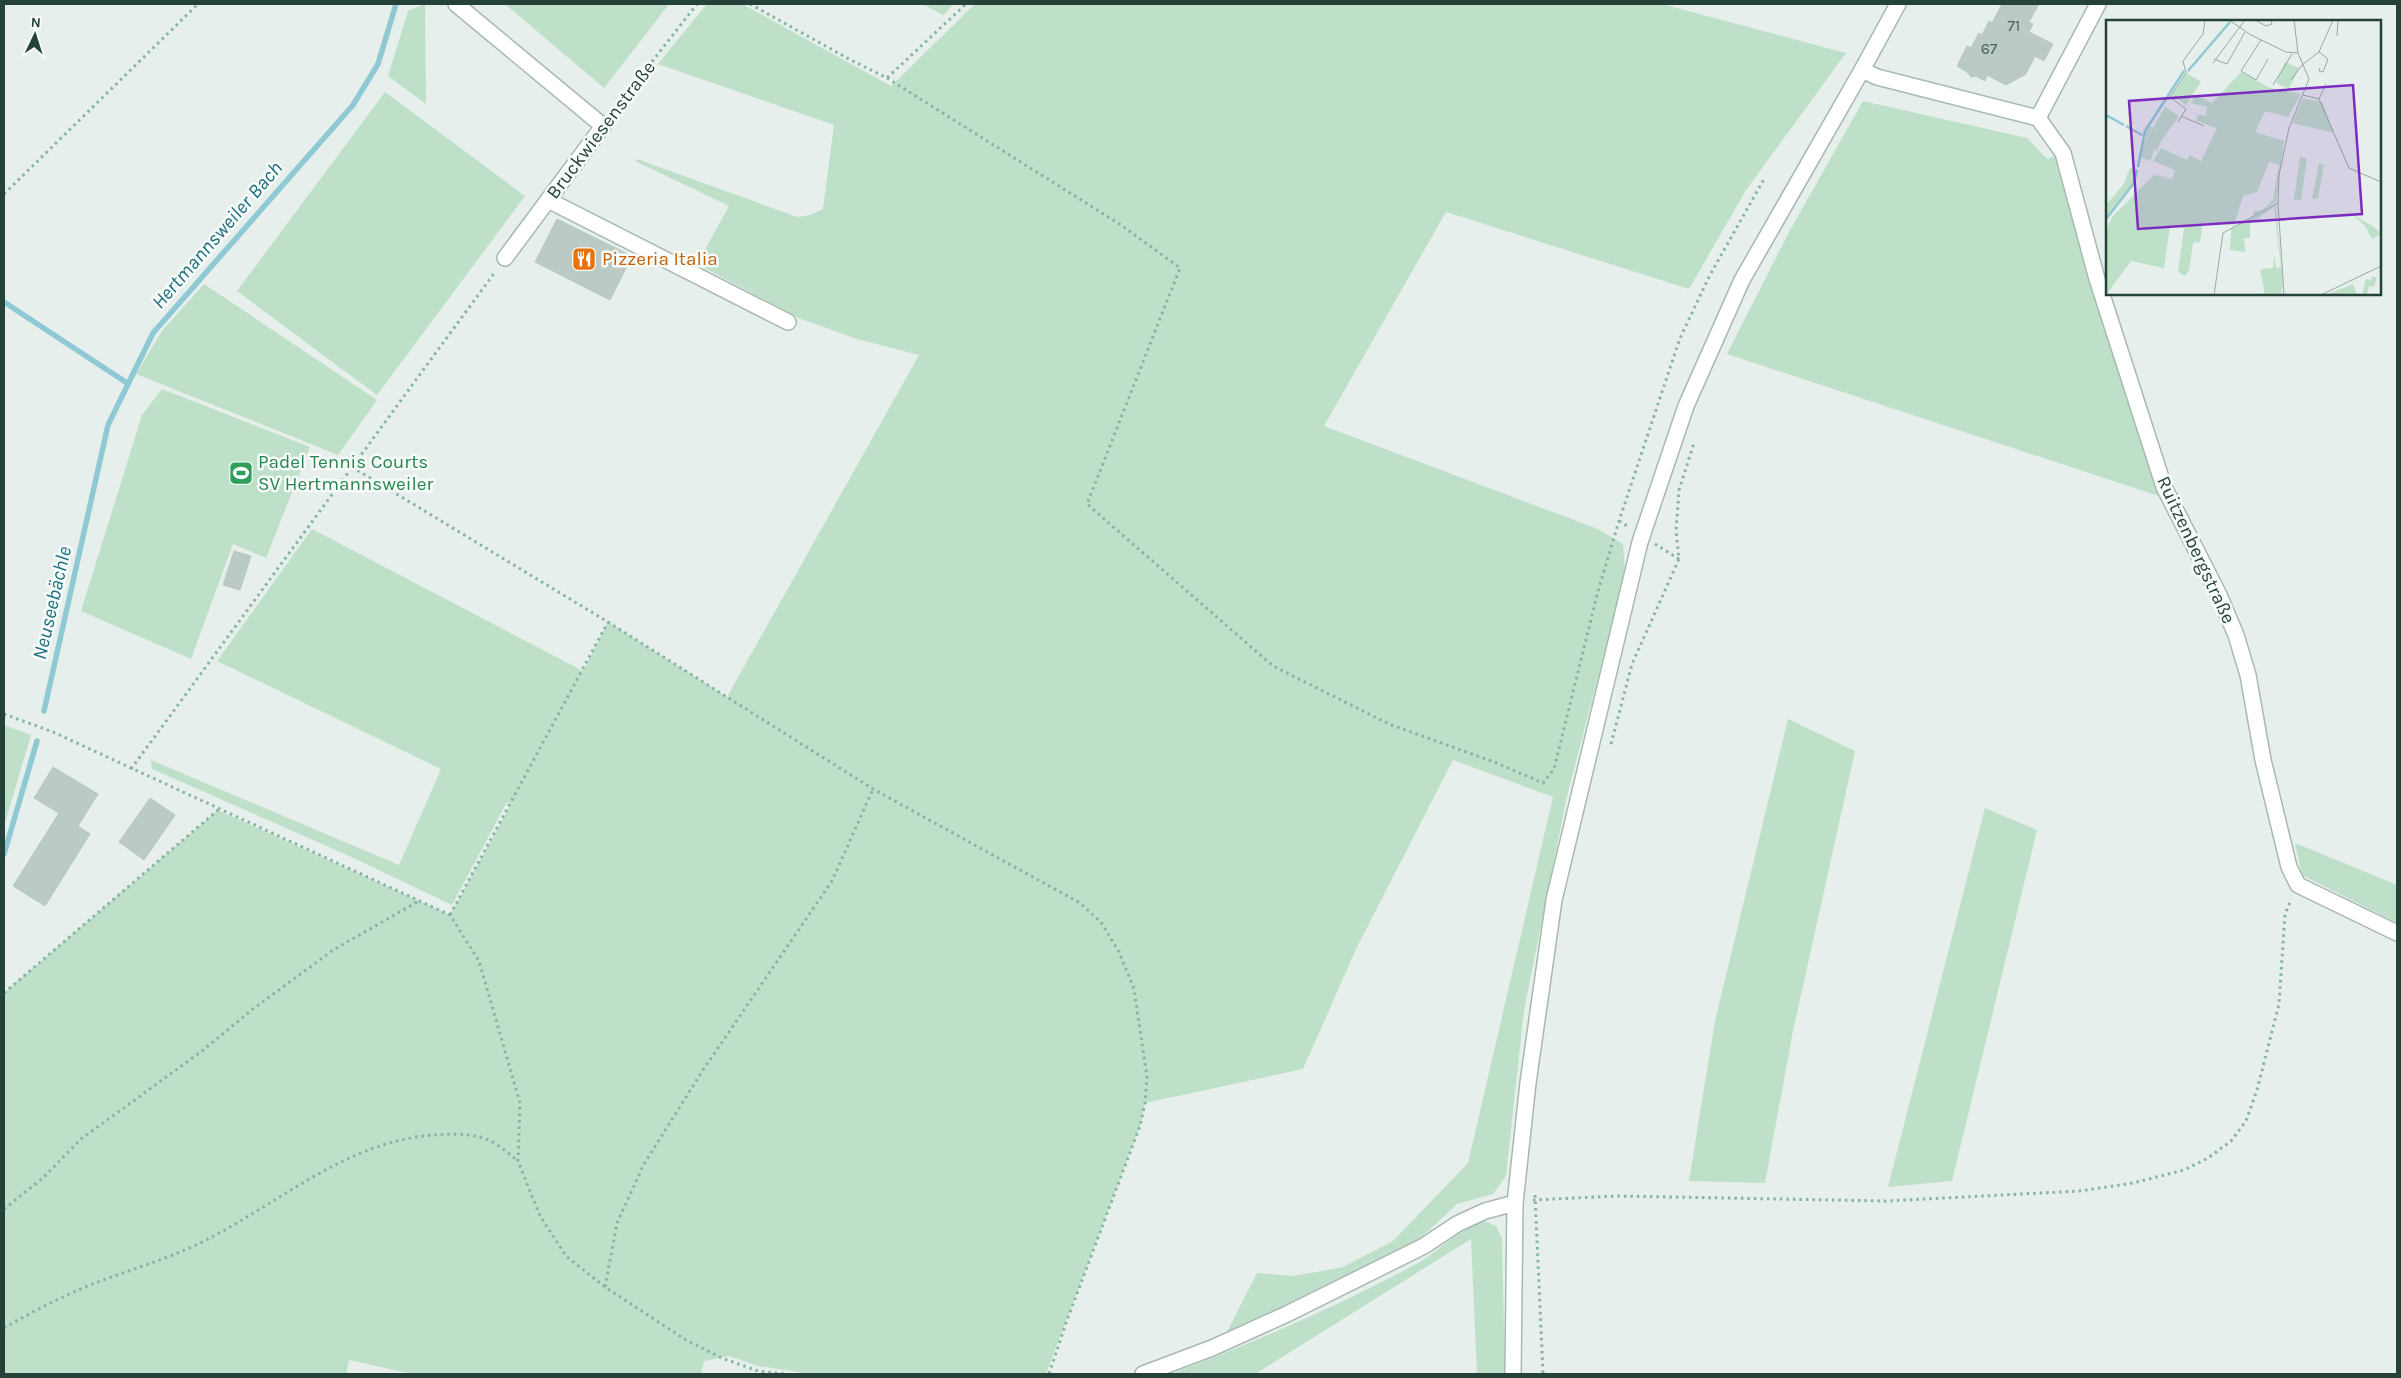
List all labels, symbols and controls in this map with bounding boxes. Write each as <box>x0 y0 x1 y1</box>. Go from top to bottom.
north arrow <box>10 10 60 60</box>
text: N <box>30 14 41 31</box>
house number: 71 <box>2008 16 2020 35</box>
inset map <box>2106 20 2381 295</box>
house number: 67 <box>1981 39 1998 58</box>
street label: Bruckwiesenstraße <box>542 57 660 203</box>
water label: Hertmannsweiler Bach <box>147 157 287 313</box>
restaurant icon: Pizzeria Italia <box>571 246 597 272</box>
place label: Pizzeria Italia <box>602 248 718 270</box>
place label: Padel Tennis Courts SV Hertmannsweiler <box>258 451 434 495</box>
sports icon: Padel Tennis Courts SV Hertmannsweiler <box>228 460 254 486</box>
street label: Ruitzenbergstraße <box>2152 473 2240 627</box>
water label: Neuseebächle <box>28 544 76 662</box>

